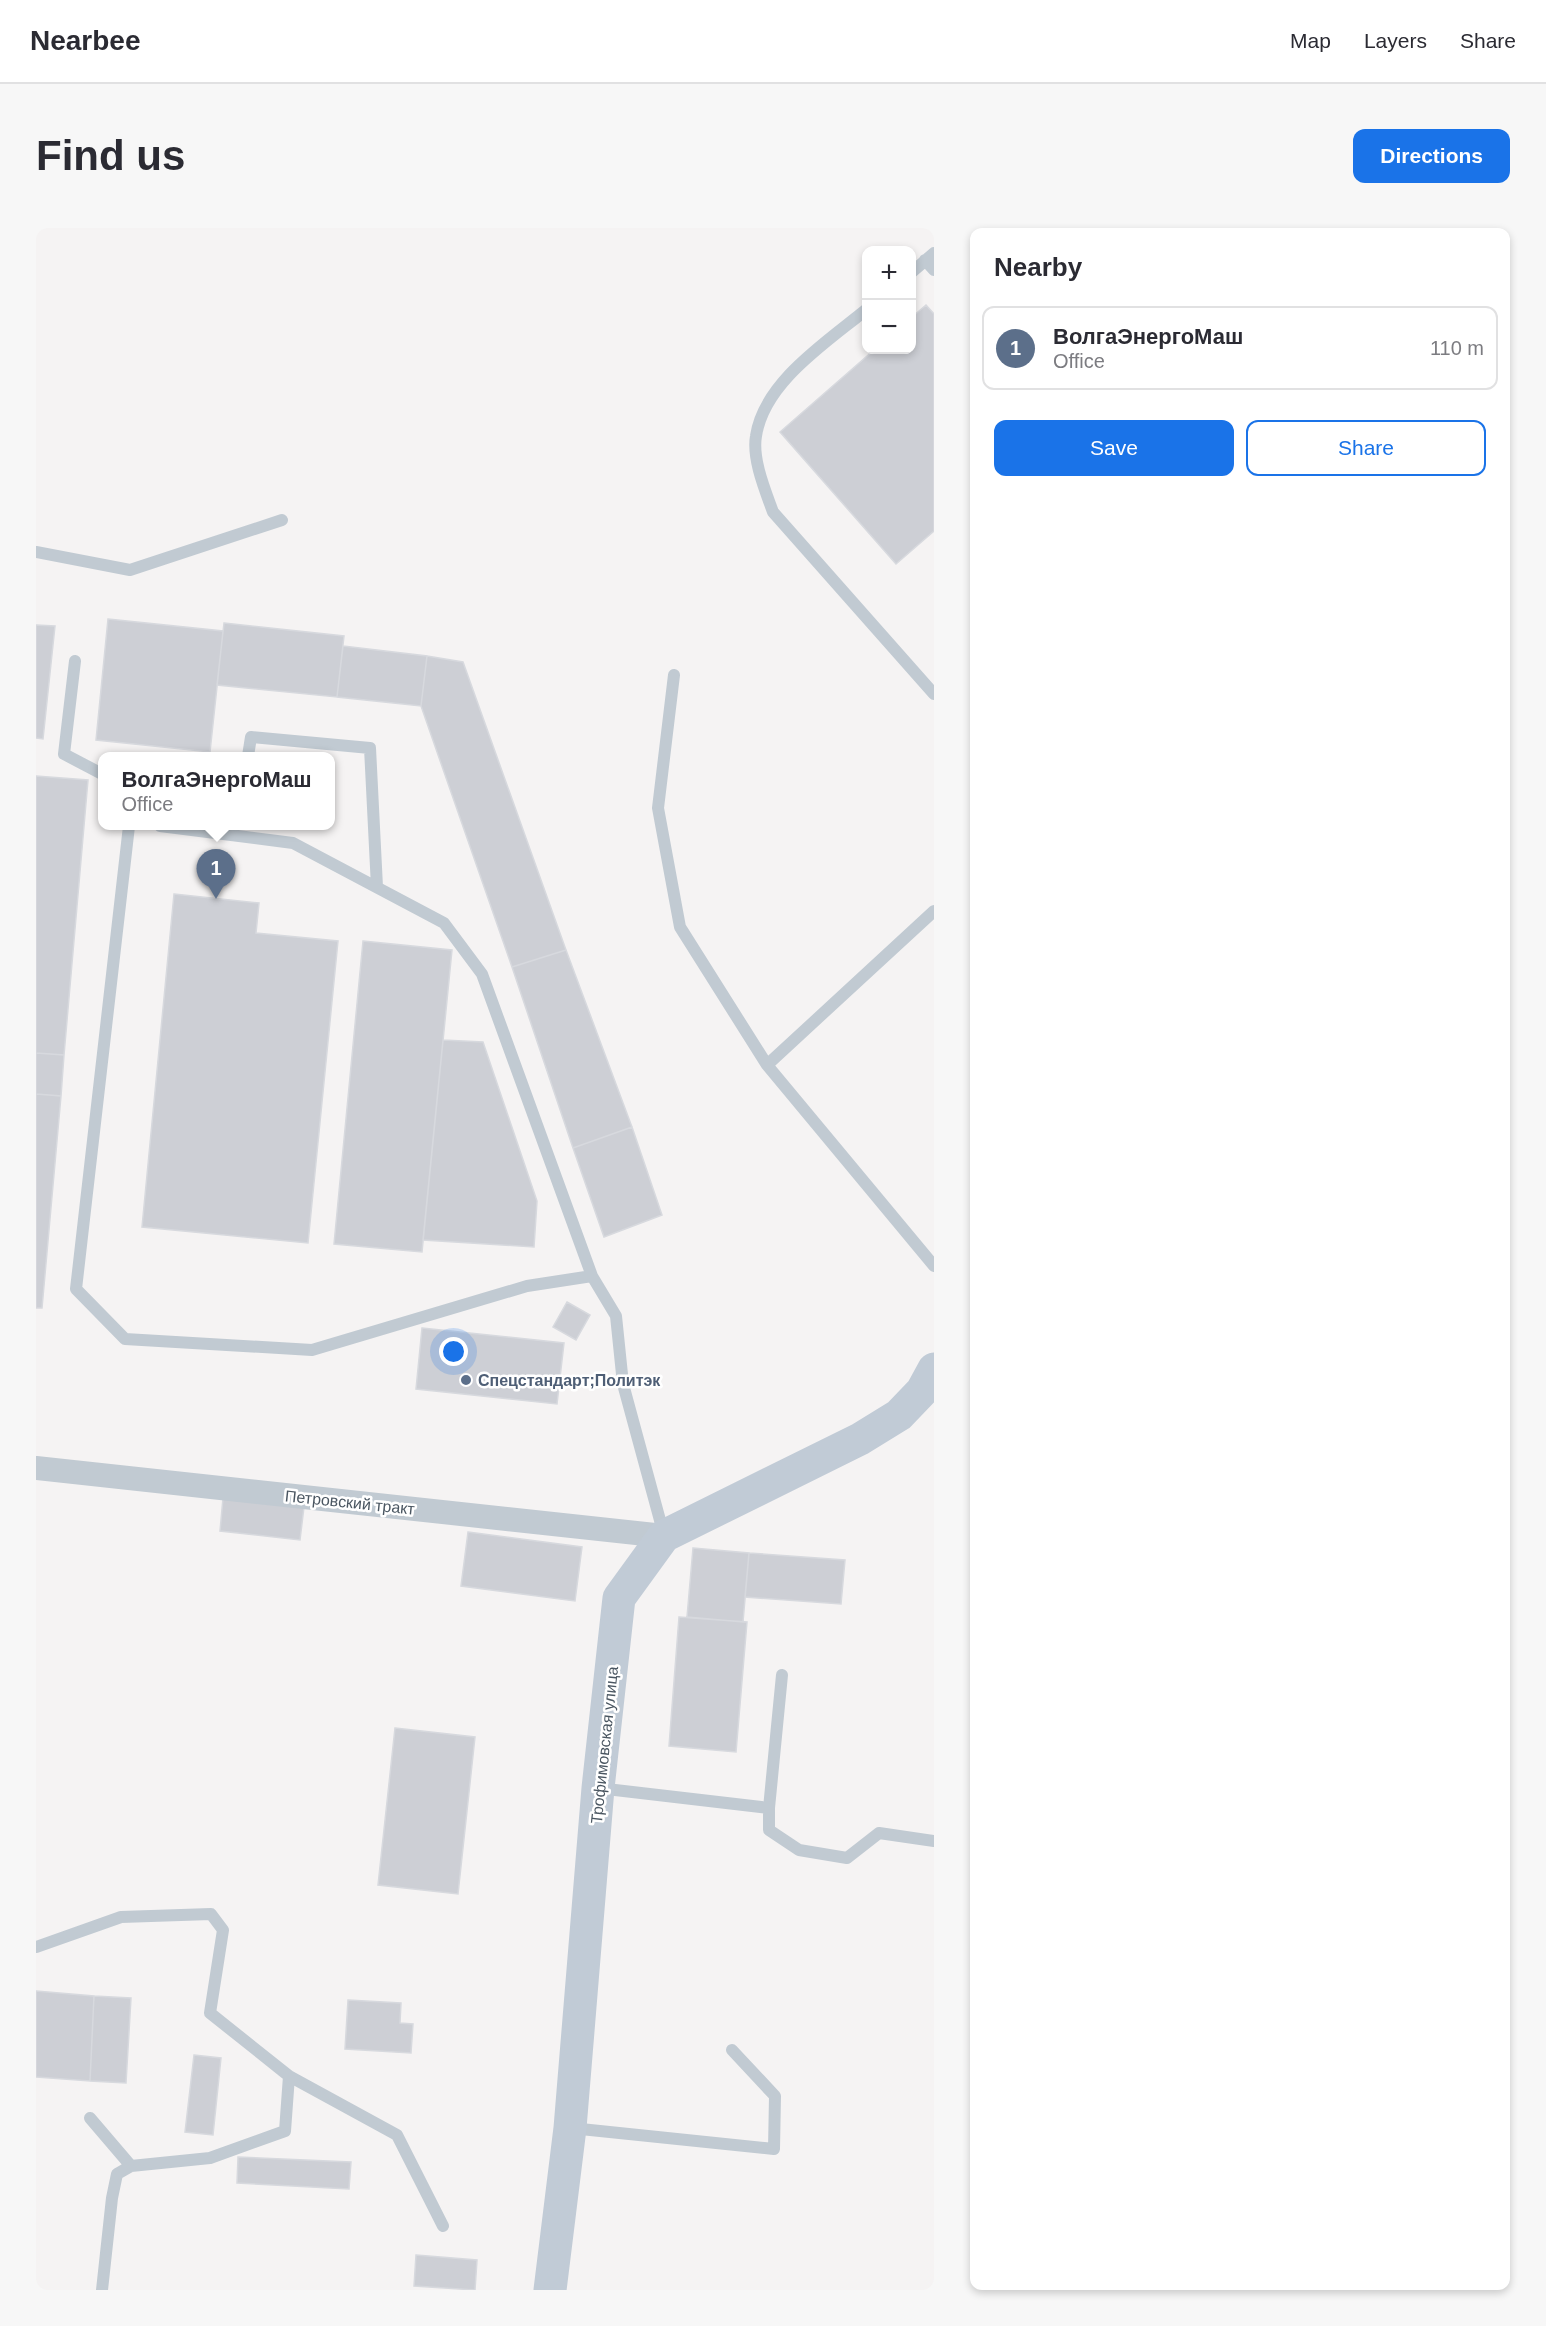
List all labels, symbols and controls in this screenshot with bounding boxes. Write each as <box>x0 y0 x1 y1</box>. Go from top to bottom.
text: Nearbee <box>30 25 141 56</box>
text: Map <box>1290 29 1331 52</box>
text: Layers <box>1364 29 1427 52</box>
text: Share <box>1460 29 1516 52</box>
button: Directions <box>1353 129 1510 183</box>
text: Find us <box>36 132 185 179</box>
map controls <box>862 246 916 354</box>
button: + <box>862 246 916 300</box>
text: Nearby <box>994 252 1082 282</box>
button: − <box>862 300 916 354</box>
text: ВолгаЭнергоМаш <box>1053 324 1243 349</box>
text: 1 <box>1010 337 1021 359</box>
text: 110 m <box>1430 337 1484 359</box>
text: Office <box>1053 350 1105 372</box>
button: Save <box>994 420 1234 476</box>
button: Share <box>1246 420 1486 476</box>
popup <box>98 752 335 830</box>
text: ВолгаЭнергоМаш <box>121 767 312 792</box>
text: Office <box>121 793 173 815</box>
pin: 1 <box>196 850 236 899</box>
your location <box>439 1337 468 1366</box>
place label: Спецстандарт;Политэк <box>478 1372 661 1389</box>
marker: Спецстандарт;Политэк <box>459 1373 473 1387</box>
street label: Петровский тракт <box>284 1487 416 1518</box>
street label: Трофимовская улица <box>588 1665 621 1825</box>

